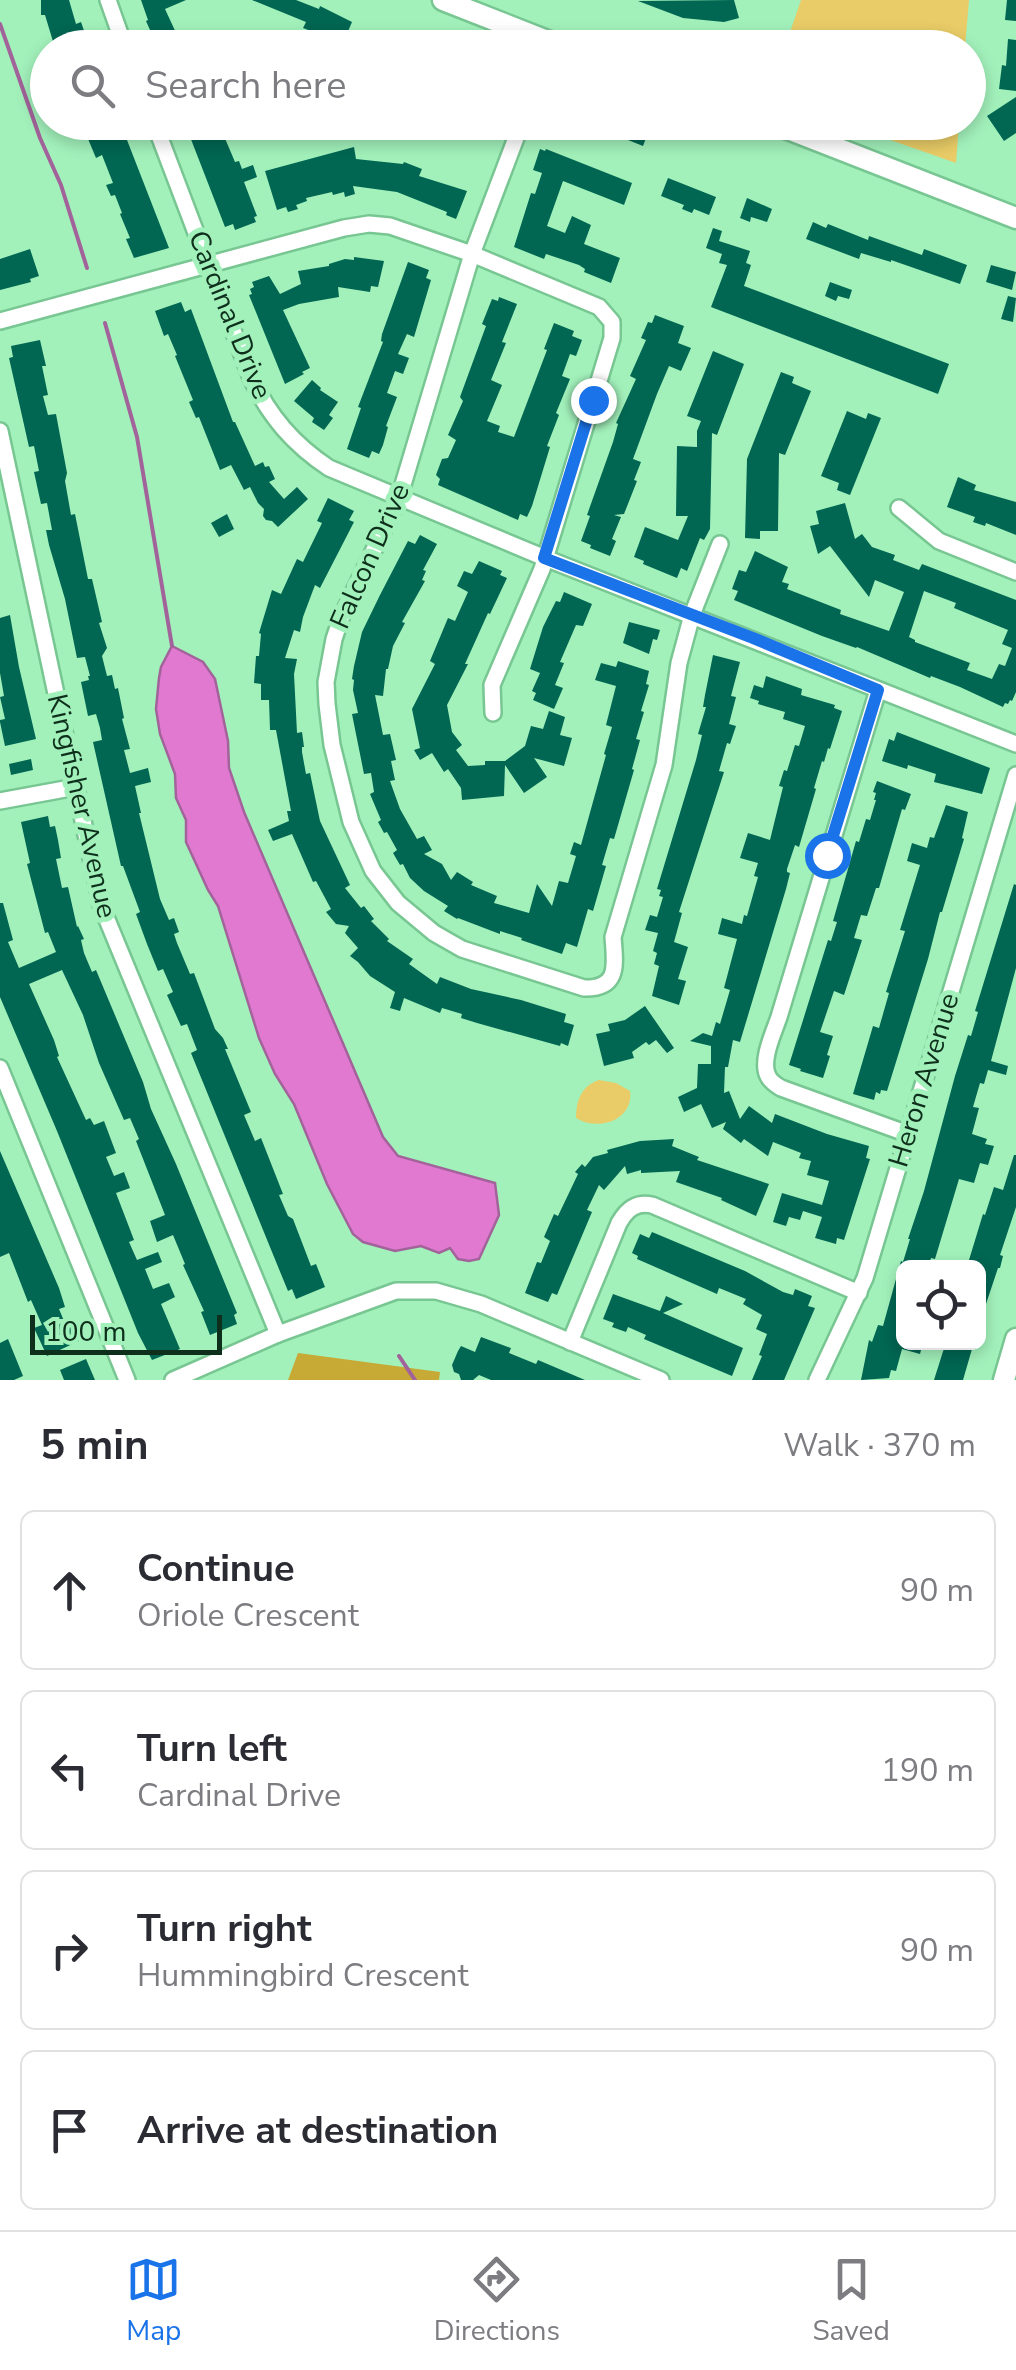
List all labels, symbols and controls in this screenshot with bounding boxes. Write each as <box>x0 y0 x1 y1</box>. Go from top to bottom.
search box <box>30 30 986 140</box>
icon: search <box>65 58 120 113</box>
text: Search here <box>145 60 346 111</box>
street label: Cardinal Drive <box>179 225 281 405</box>
route end <box>571 378 617 424</box>
street label: Falcon Drive <box>321 477 419 635</box>
street label: Kingfisher Avenue <box>38 690 126 922</box>
route start <box>805 833 851 879</box>
street label: Heron Avenue <box>880 988 968 1172</box>
map controls <box>896 1260 986 1350</box>
button: locate <box>896 1260 986 1350</box>
scale bar <box>30 1310 222 1354</box>
text: 100 m <box>45 1313 127 1351</box>
text: 5 min <box>40 1417 149 1474</box>
text: Walk · 370 m <box>783 1424 976 1467</box>
text: Continue <box>137 1543 295 1594</box>
icon: ahead <box>42 1563 97 1618</box>
text: 90 m <box>900 1569 974 1612</box>
text: Oriole Crescent <box>137 1594 359 1637</box>
text: Turn left <box>137 1723 287 1774</box>
icon: left <box>42 1743 97 1798</box>
text: 190 m <box>881 1749 974 1792</box>
text: Cardinal Drive <box>137 1774 341 1817</box>
text: Turn right <box>137 1903 312 1954</box>
icon: right <box>42 1923 97 1978</box>
text: 90 m <box>900 1929 974 1972</box>
text: Hummingbird Crescent <box>137 1954 469 1997</box>
icon: arrive <box>42 2103 97 2158</box>
text: Arrive at destination <box>137 2105 498 2156</box>
tab: Map <box>126 2252 181 2350</box>
tab: Directions <box>434 2252 560 2350</box>
tab: Saved <box>812 2252 890 2350</box>

